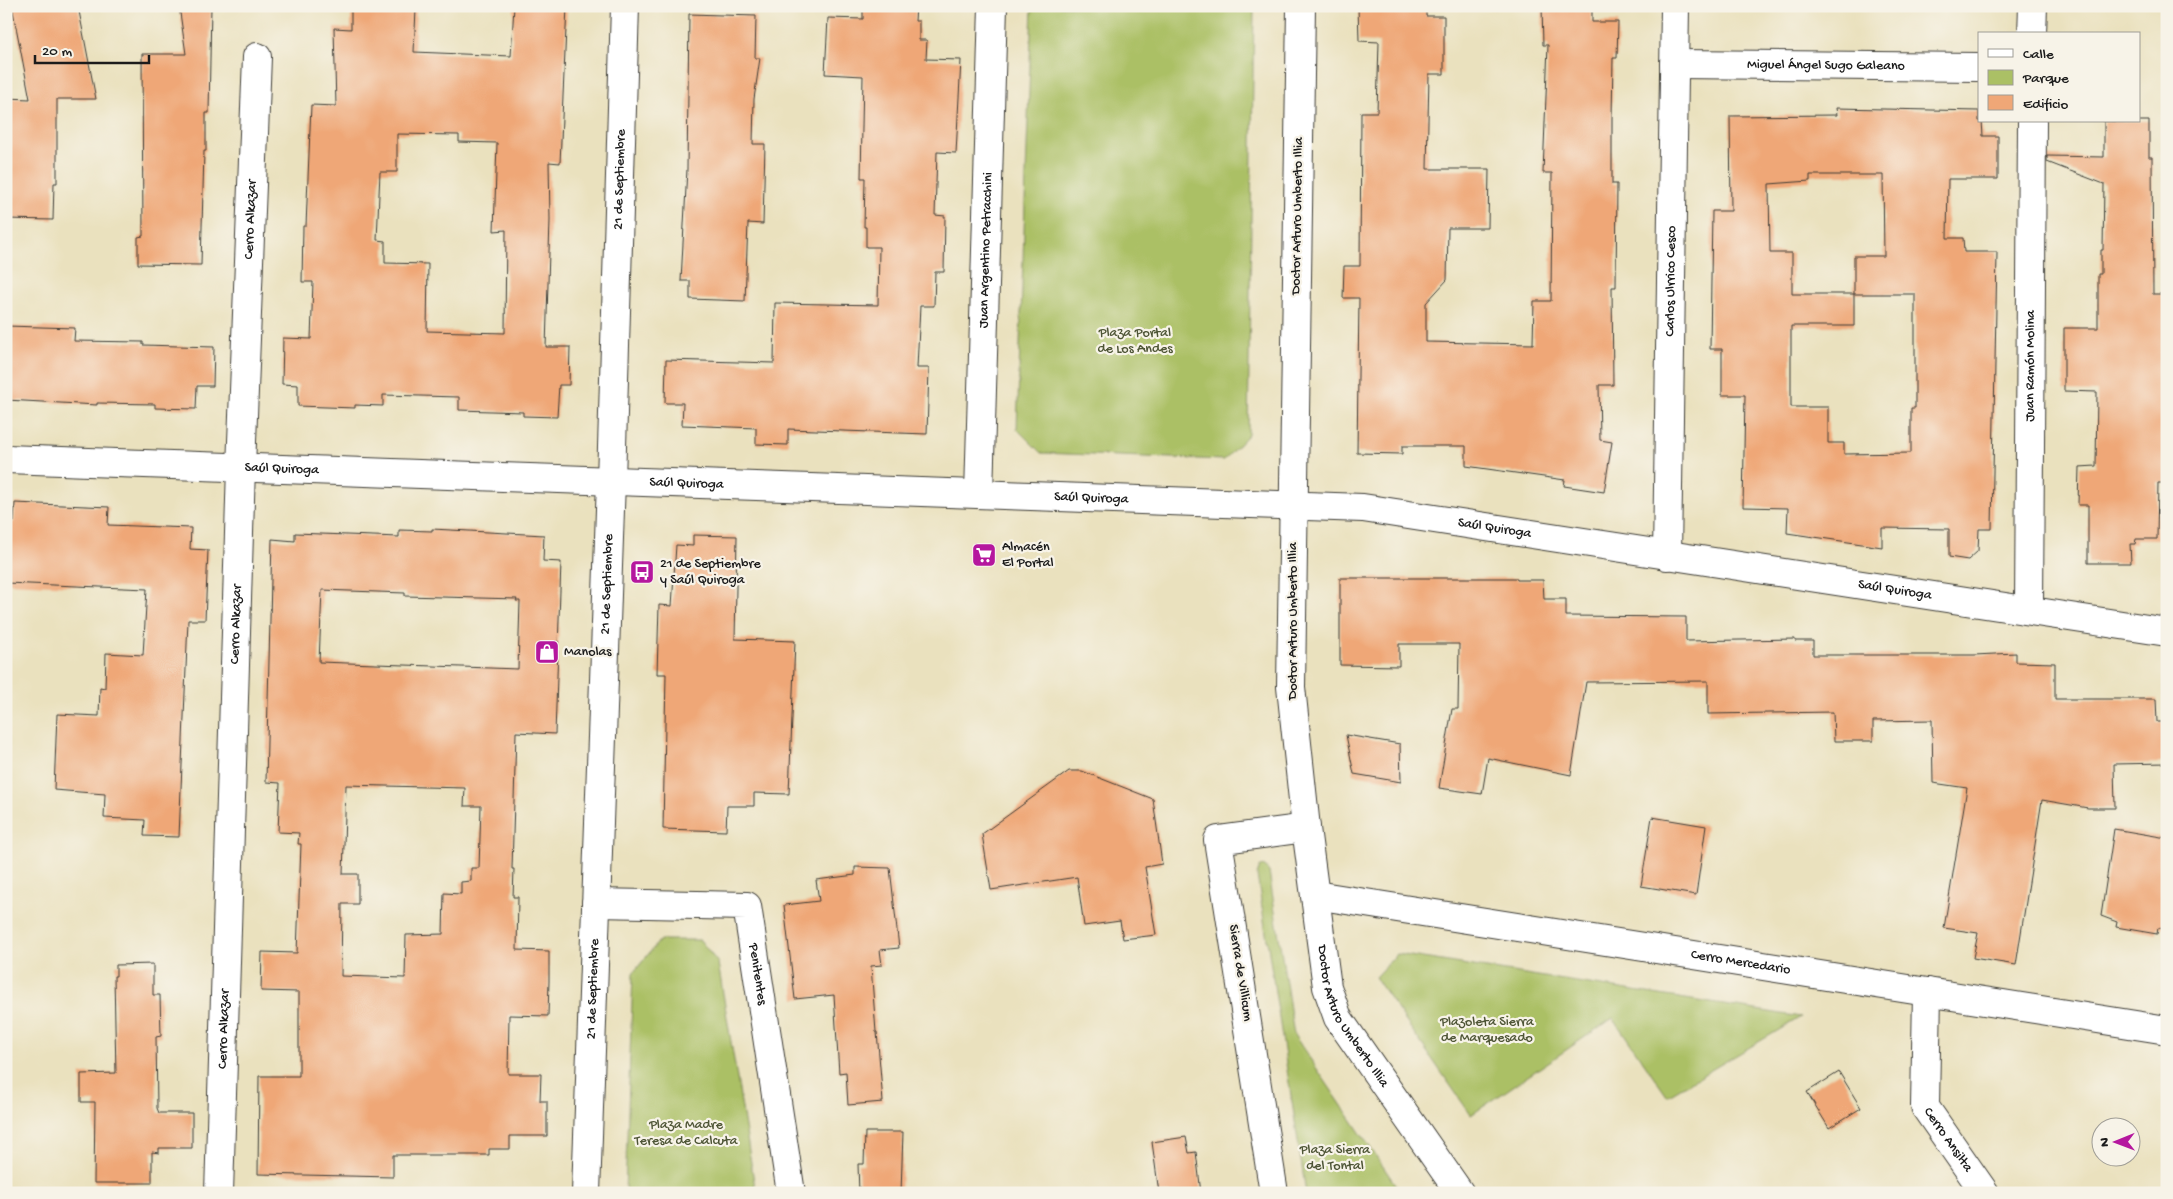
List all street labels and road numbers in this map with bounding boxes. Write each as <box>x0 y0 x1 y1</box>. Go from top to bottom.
street label: Miguel Ángel Sugo Galeano <box>1747 56 1905 75</box>
street label: 21 de Septiembre <box>610 128 630 230</box>
street label: Doctor Arturo Umberto Illia <box>1288 136 1308 296</box>
street label: Juan Argentino Petracchini <box>975 172 997 328</box>
street label: Cerro Alkazar <box>241 178 261 260</box>
street label: Carlos Ulrrico Cesco <box>1662 226 1680 337</box>
street label: Juan Ramón Molina <box>2022 309 2039 422</box>
street label: Saúl Quiroga <box>244 459 320 479</box>
street label: Saúl Quiroga <box>649 474 725 493</box>
street label: Saúl Quiroga <box>1054 488 1130 508</box>
street label: Saúl Quiroga <box>1457 514 1534 543</box>
street label: 21 de Septiembre <box>597 533 618 635</box>
street label: Doctor Arturo Umberto Illia <box>1285 541 1302 701</box>
street label: Saúl Quiroga <box>1857 576 1934 604</box>
street label: Cerro Alkazar <box>227 583 246 664</box>
street label: Sierra de Villicum <box>1224 923 1256 1023</box>
street label: 21 de Septiembre <box>583 938 603 1040</box>
street label: Penitentes <box>744 941 771 1007</box>
street label: Doctor Arturo Umberto Illia <box>1313 943 1393 1092</box>
street label: Cerro Mercedario <box>1690 946 1792 979</box>
street label: Cerro Alkazar <box>214 988 234 1069</box>
street label: Cerro Ansilta <box>1919 1104 1977 1176</box>

